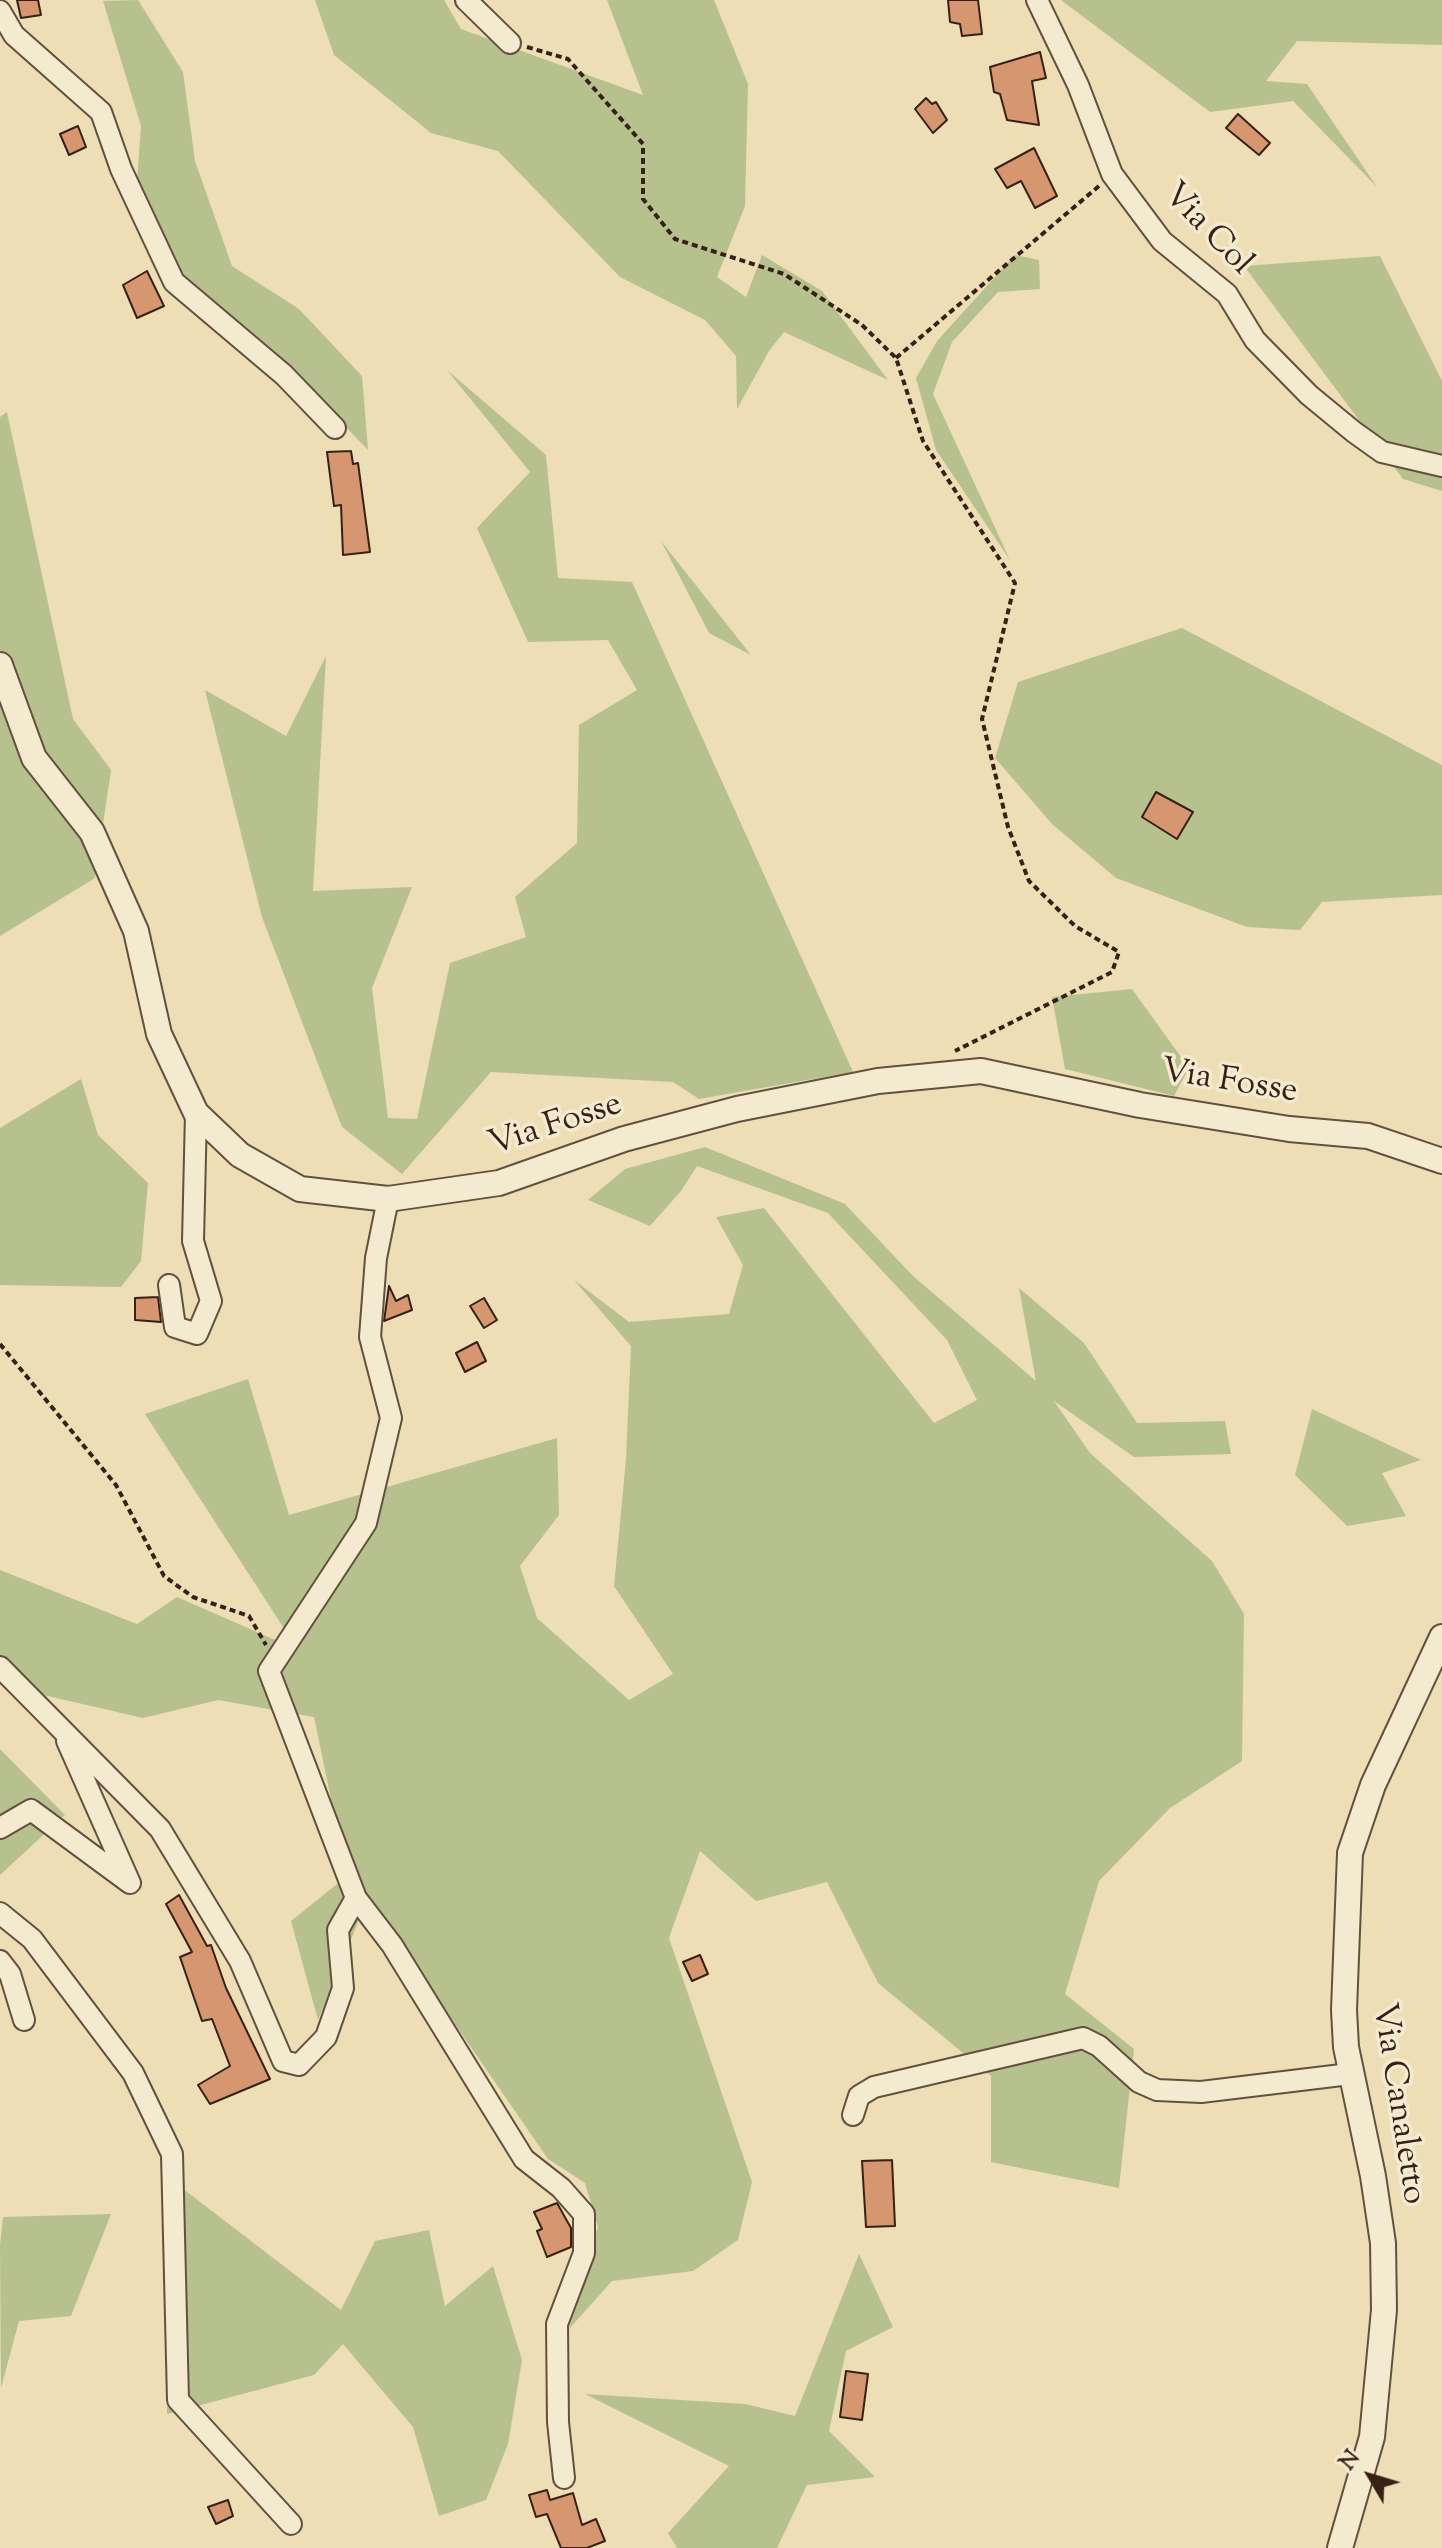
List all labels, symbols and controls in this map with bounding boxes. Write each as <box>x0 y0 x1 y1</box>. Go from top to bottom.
street label: Via Col <box>1152 176 1260 286</box>
street label: Via Fosse <box>1158 1053 1300 1115</box>
street label: Via Fosse <box>484 1086 628 1168</box>
street label: Via Canaletto <box>1360 2001 1432 2207</box>
north arrow <box>1330 2436 1410 2516</box>
text: N <box>1333 2444 1369 2478</box>

